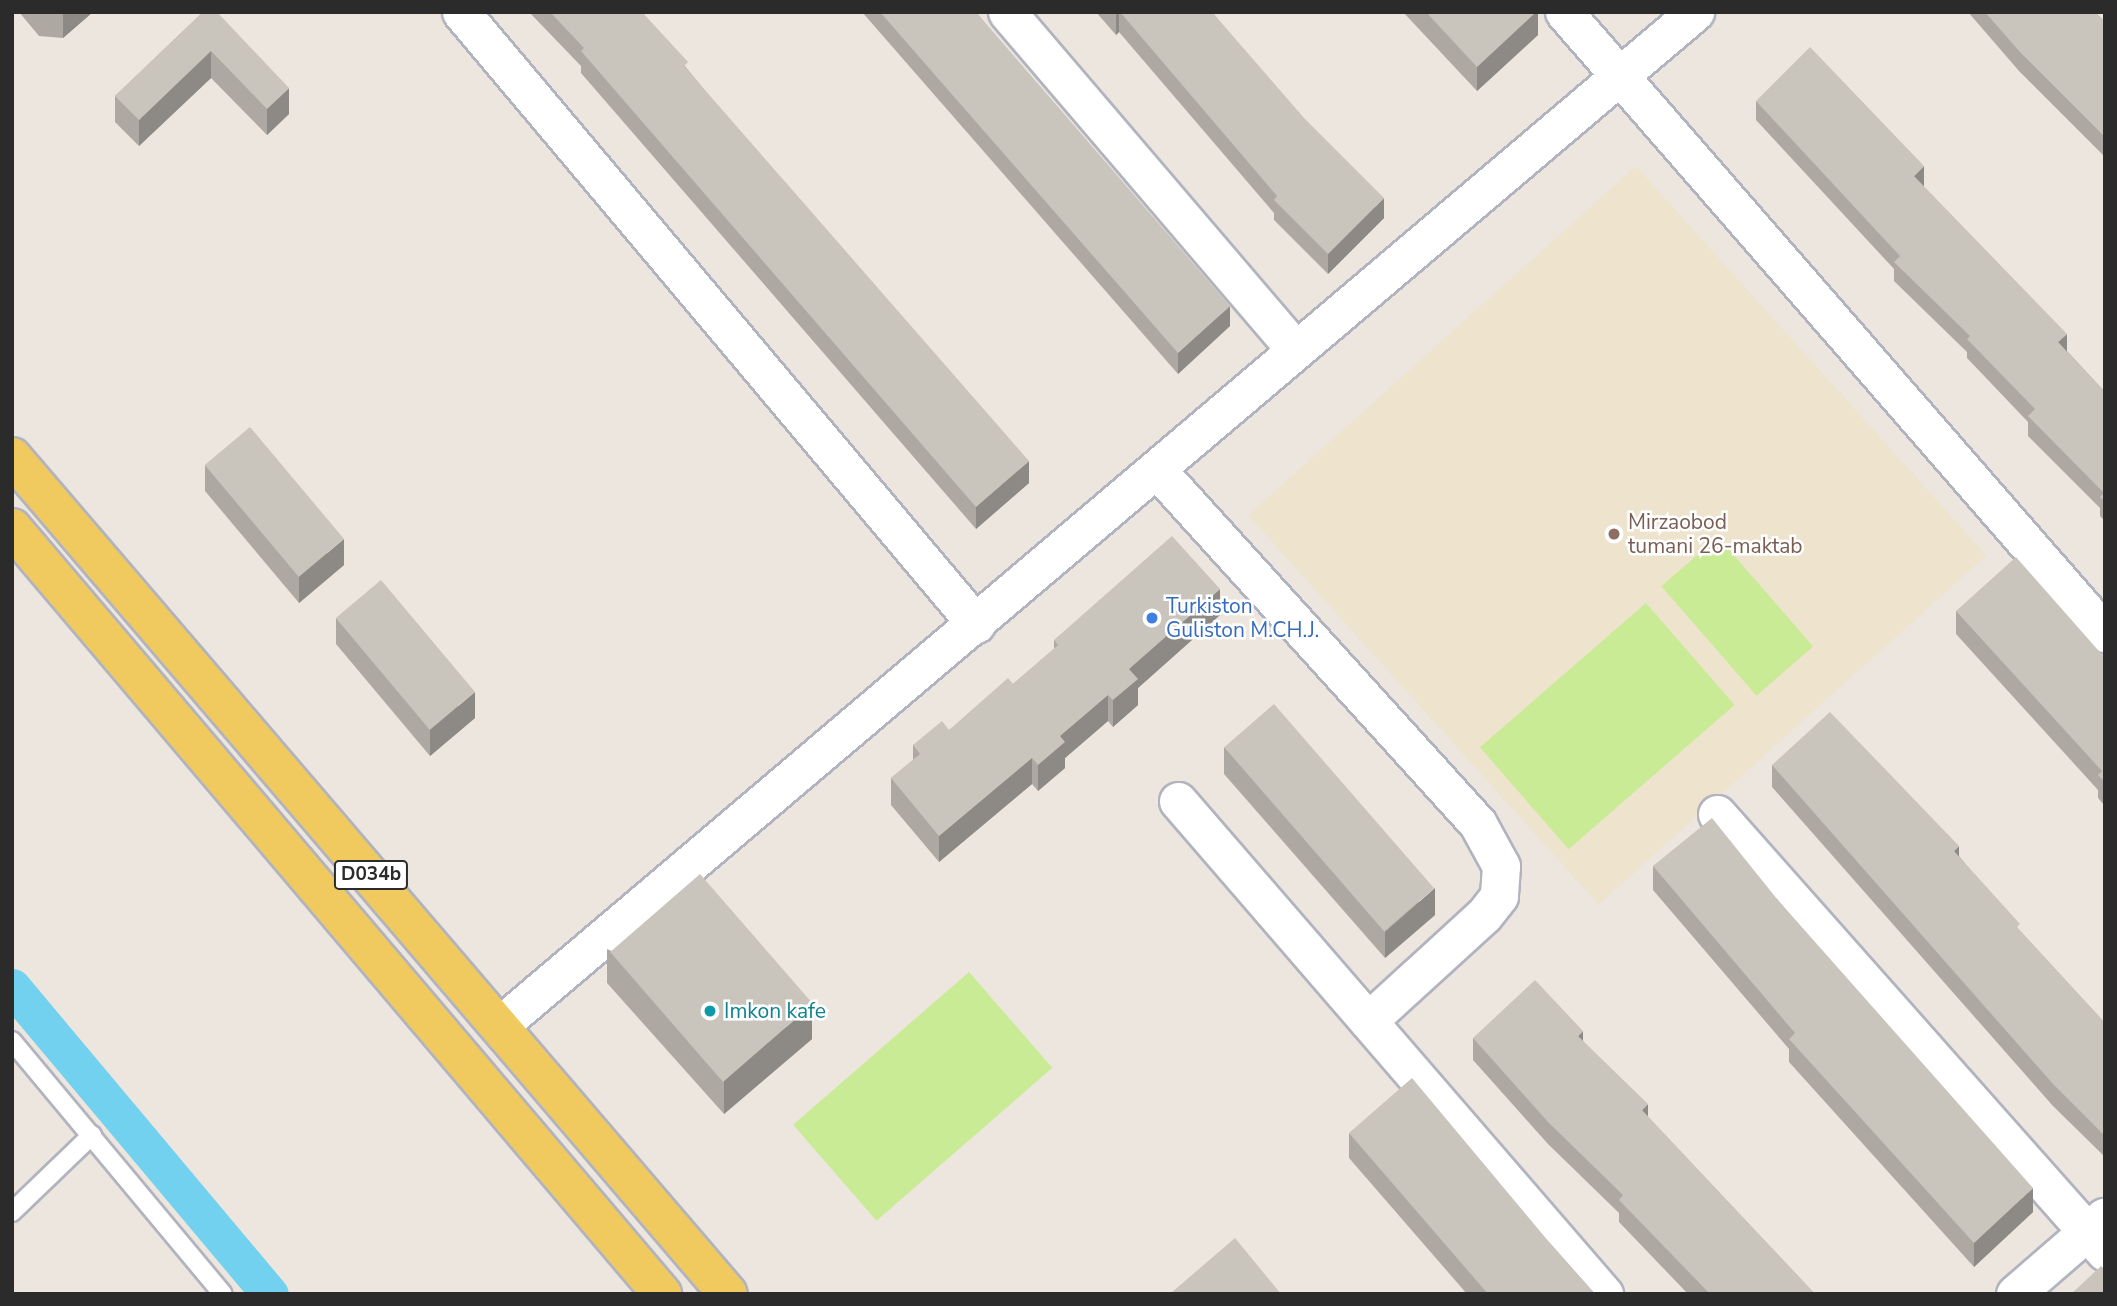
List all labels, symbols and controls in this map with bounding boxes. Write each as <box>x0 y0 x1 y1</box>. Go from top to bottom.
place label: Mirzaobod tumani 26-maktab <box>1628 509 1803 559</box>
marker: Mirzaobod tumani 26-maktab <box>1606 526 1622 542</box>
place label: Turkiston Guliston M.CH.J. <box>1166 593 1319 643</box>
marker: Turkiston Guliston M.CH.J. <box>1144 610 1160 626</box>
road number: D034b <box>332 860 410 890</box>
place label: Imkon kafe <box>724 998 826 1024</box>
marker: Imkon kafe <box>702 1003 718 1019</box>

